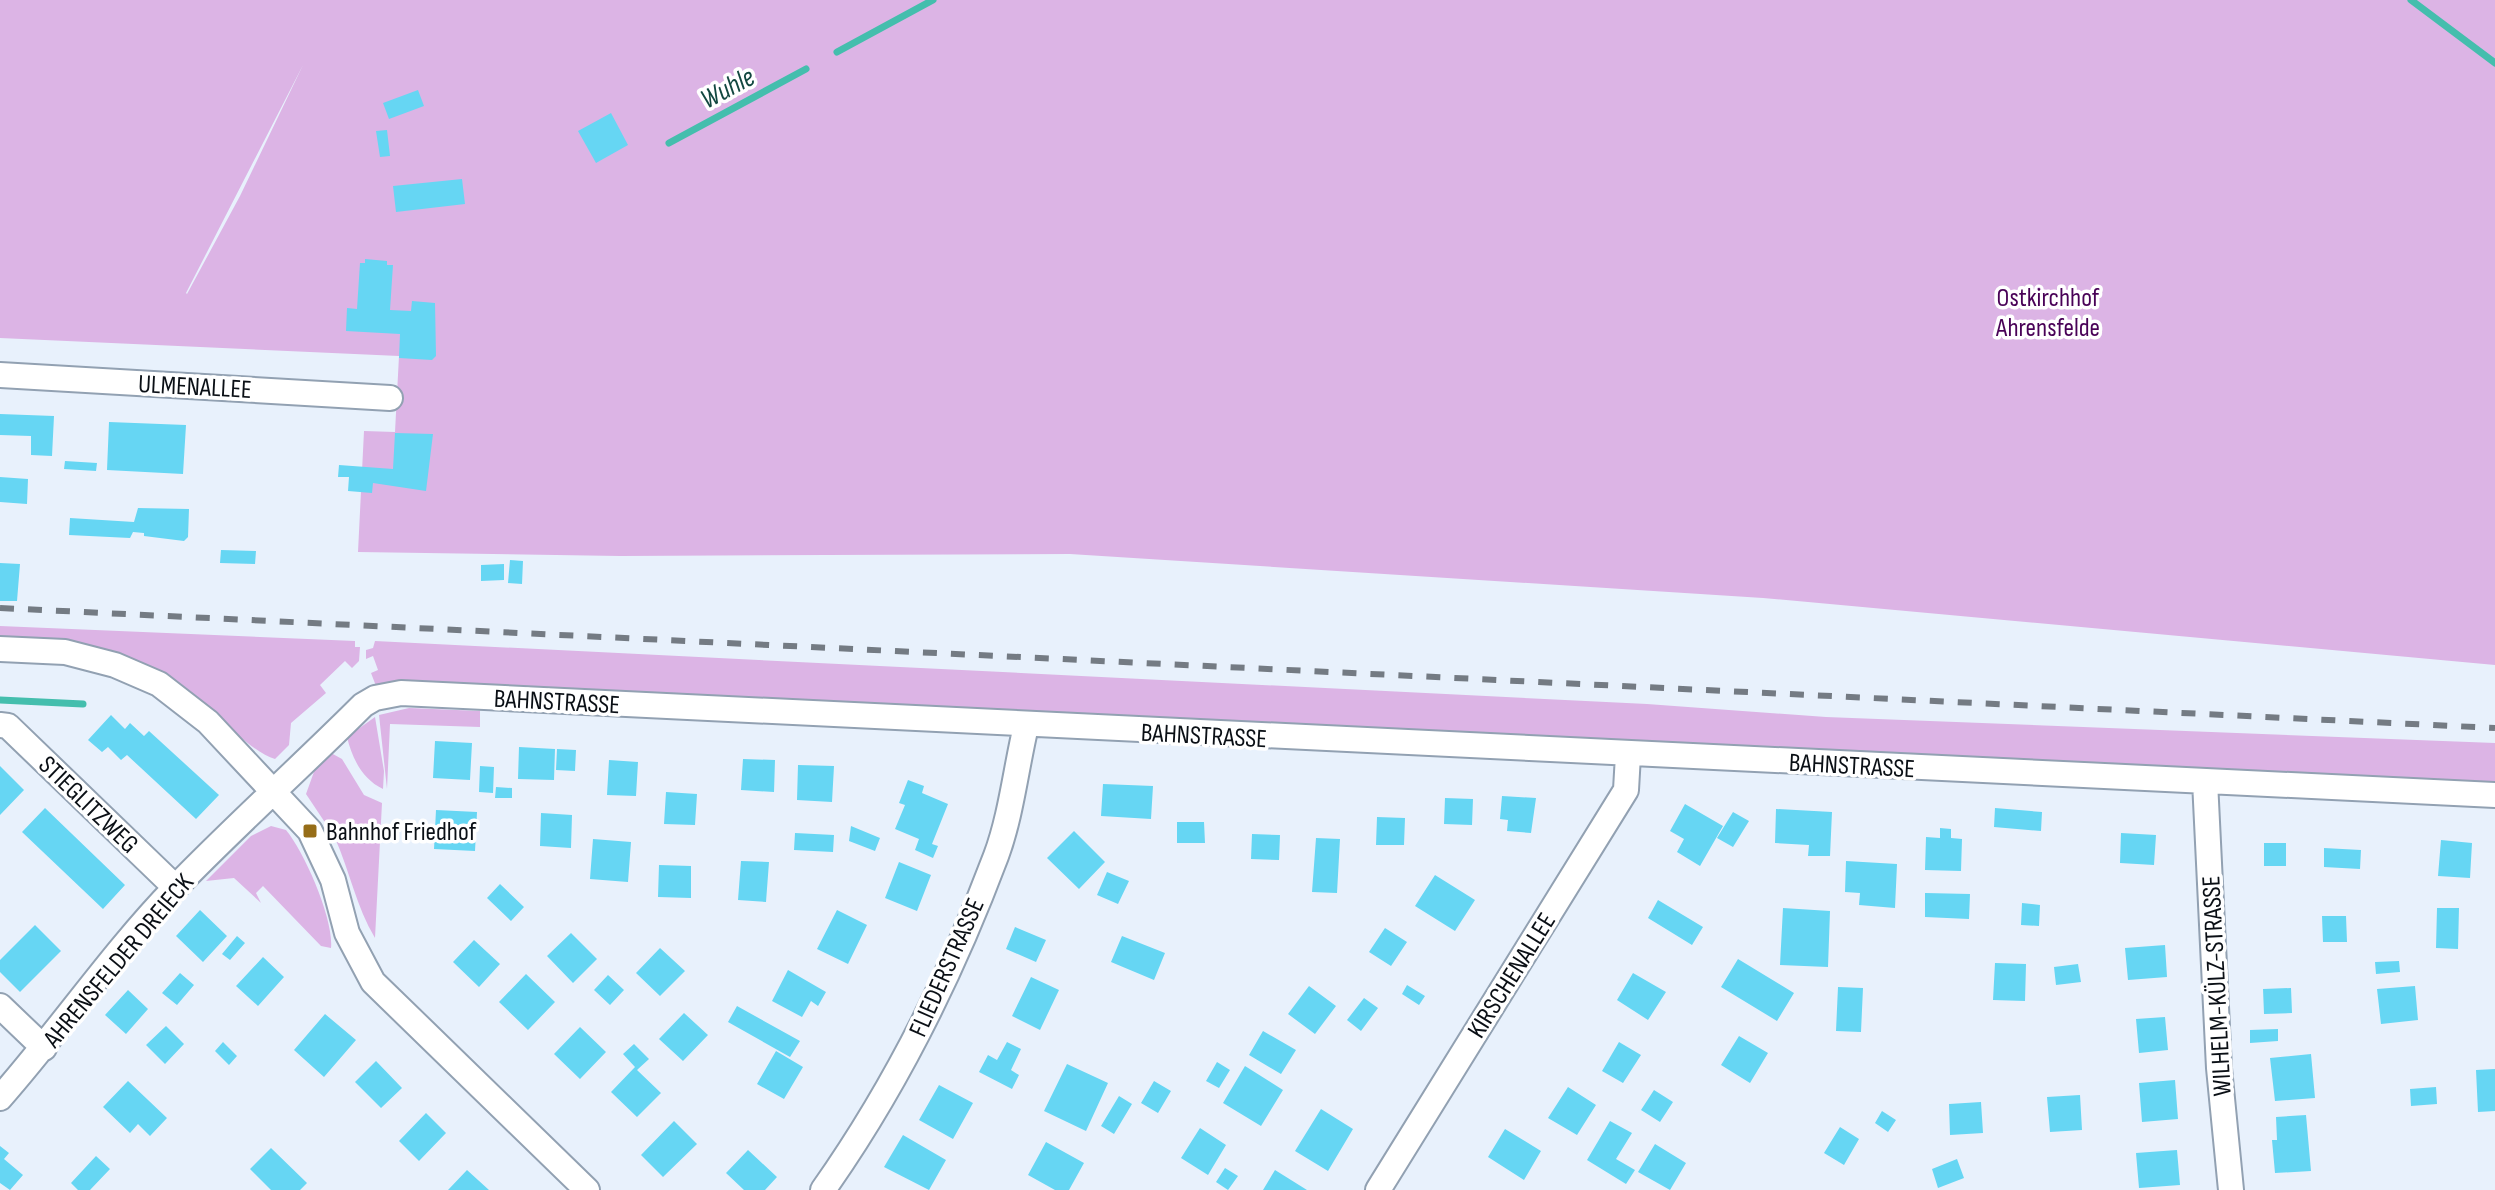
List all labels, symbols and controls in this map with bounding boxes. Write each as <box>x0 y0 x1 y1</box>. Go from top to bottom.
water label: Wuhle <box>695 60 761 116</box>
park label: Ostkirchhof Ahrensfelde <box>1995 283 2100 344</box>
street label: ULMENALLEE <box>137 369 253 406</box>
street label: BAHNSTRASSE <box>493 684 621 721</box>
street label: BAHNSTRASSE <box>1140 718 1268 755</box>
street label: BAHNSTRASSE <box>1788 748 1916 785</box>
street label: STIEGLITZWEG <box>32 750 144 860</box>
place label: Bahnhof Friedhof <box>326 817 477 848</box>
marker: Bahnhof Friedhof <box>301 822 319 840</box>
street label: AHRENSFELDER DREIECK <box>37 868 201 1055</box>
street label: WILHELM-KÜLZ-STRASSE <box>2196 875 2239 1097</box>
street label: FLIEDERSTRASSE <box>903 894 992 1042</box>
street label: KIRSCHENALLEE <box>1462 908 1563 1044</box>

